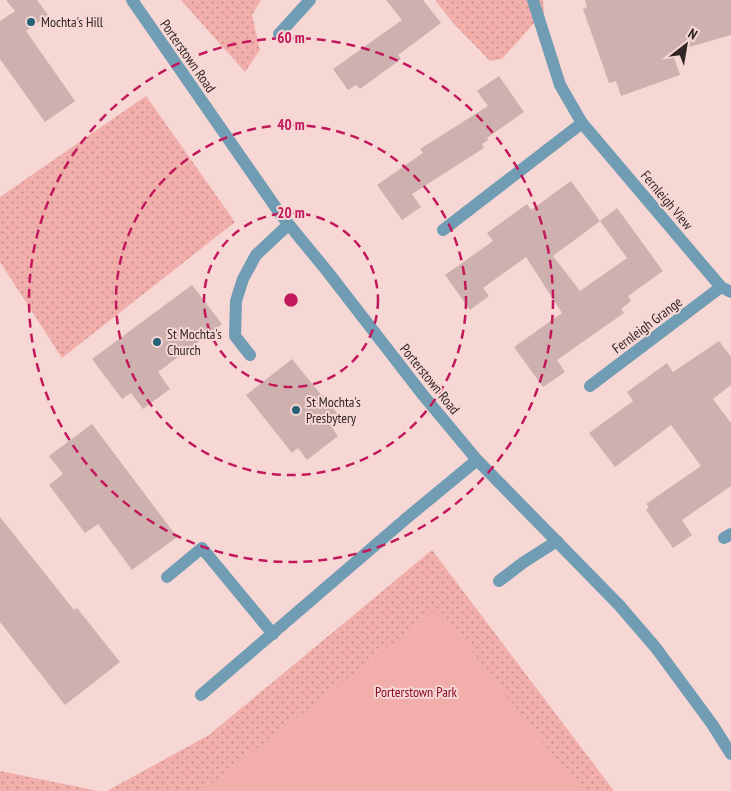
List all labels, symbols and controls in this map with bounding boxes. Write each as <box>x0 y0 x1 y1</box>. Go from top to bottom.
place label: Mochta's Hill <box>41 13 104 31</box>
marker: Mochta's Hill <box>25 16 37 28</box>
street label: Porterstown Road <box>156 16 220 96</box>
north arrow <box>661 20 711 70</box>
text: N <box>685 24 701 44</box>
text: 60 m <box>277 28 305 47</box>
text: 40 m <box>277 115 305 134</box>
street label: Fernleigh View <box>637 167 697 234</box>
text: 20 m <box>277 203 305 222</box>
centre of rings <box>282 291 300 309</box>
street label: Fernleigh Grange <box>608 293 686 357</box>
place label: St Mochta's Church <box>167 325 222 359</box>
marker: St Mochta's Church <box>151 336 163 348</box>
street label: Porterstown Road <box>396 340 464 418</box>
place label: St Mochta's Presbytery <box>306 393 361 427</box>
marker: St Mochta's Presbytery <box>290 404 302 416</box>
park label: Porterstown Park <box>375 683 458 701</box>

